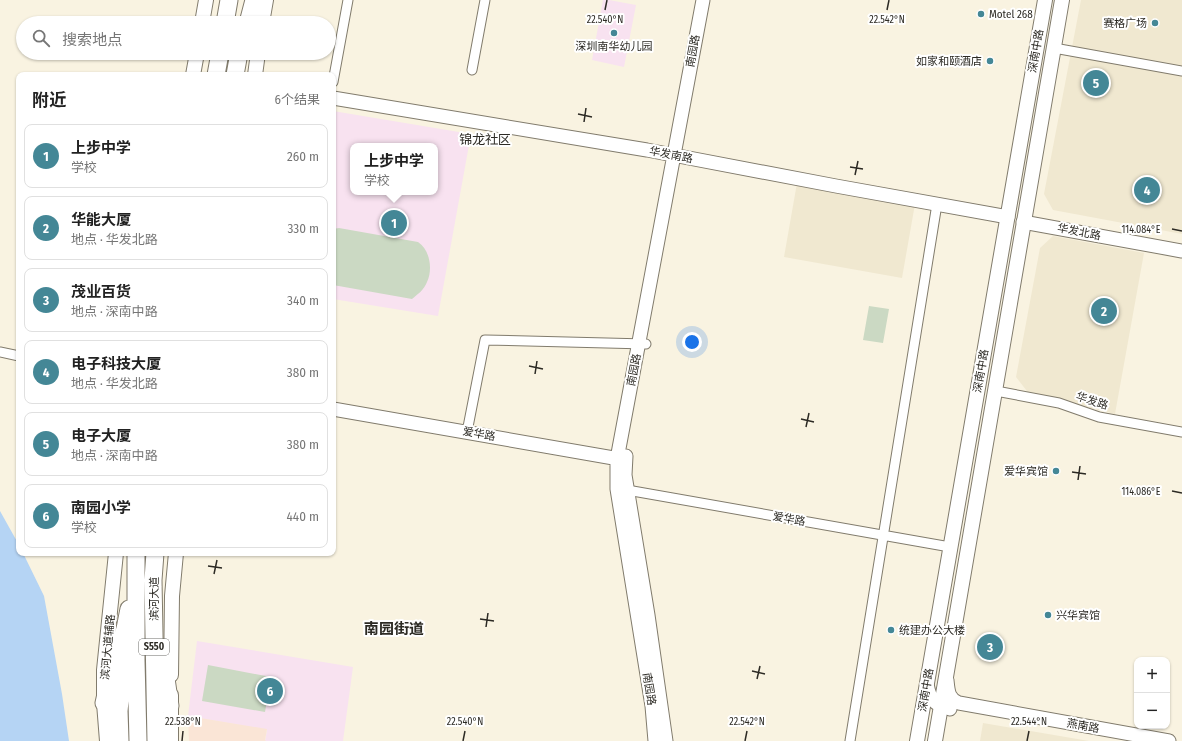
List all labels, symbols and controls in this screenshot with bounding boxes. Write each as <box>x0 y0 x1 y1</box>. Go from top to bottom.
place label: Motel 268 <box>989 8 1033 21</box>
marker: Motel 268 <box>976 9 986 19</box>
text: 22.540°N <box>587 14 623 26</box>
text: 22.542°N <box>869 14 905 26</box>
search box <box>16 16 336 60</box>
place label: 赛格广场 <box>1103 17 1147 30</box>
marker: 赛格广场 <box>1150 18 1160 28</box>
icon: search <box>30 27 52 49</box>
marker: 深圳南华幼儿园 <box>609 28 619 38</box>
street label: 深南中路 <box>1026 28 1046 74</box>
text: 搜索地点 <box>62 31 122 49</box>
street label: 南园路 <box>684 34 702 68</box>
place label: 深圳南华幼儿园 <box>576 40 653 53</box>
place label: 如家和颐酒店 <box>916 55 982 68</box>
marker: 如家和颐酒店 <box>985 56 995 66</box>
pin: 5 <box>1083 68 1109 98</box>
text: 附近 <box>32 90 66 111</box>
text: 6个结果 <box>275 92 320 107</box>
district label: 锦龙社区 <box>459 132 511 147</box>
text: 上步中学 <box>71 139 131 157</box>
popup <box>350 143 438 195</box>
street label: 华发南路 <box>648 144 694 166</box>
text: 1 <box>43 149 49 164</box>
text: 260 m <box>287 149 319 164</box>
text: 上步中学 <box>364 152 424 170</box>
text: 学校 <box>71 160 97 175</box>
text: 学校 <box>364 173 390 188</box>
pin: 4 <box>1134 175 1160 205</box>
pin: 1 <box>381 208 407 238</box>
text: 华能大厦 <box>71 211 131 229</box>
text: 2 <box>43 221 49 236</box>
text: 330 m <box>287 221 319 236</box>
street label: 华发北路 <box>1056 221 1102 243</box>
text: 114.084°E <box>1122 224 1161 236</box>
text: 地点 · 华发北路 <box>71 232 158 247</box>
text: 茂业百货 <box>71 283 131 301</box>
text: 3 <box>43 293 49 308</box>
text: 340 m <box>287 293 319 308</box>
pin: 2 <box>1091 296 1117 326</box>
text: 地点 · 深南中路 <box>71 304 158 319</box>
your location <box>682 332 702 352</box>
street label: 深南中路 <box>971 348 991 394</box>
street label: 南园路 <box>624 353 644 387</box>
text: 电子科技大厦 <box>71 355 161 373</box>
text: 4 <box>43 365 49 380</box>
text: 380 m <box>287 365 319 380</box>
text: 地点 · 华发北路 <box>71 376 158 391</box>
street label: 华发路 <box>1074 390 1110 412</box>
street label: 爱华路 <box>462 425 496 443</box>
text: 电子大厦 <box>71 427 131 445</box>
text: 5 <box>43 437 49 452</box>
text: 380 m <box>287 437 319 452</box>
text: 地点 · 深南中路 <box>71 448 158 463</box>
place label: 爱华宾馆 <box>1004 465 1048 478</box>
marker: 爱华宾馆 <box>1051 466 1061 476</box>
text: 114.086°E <box>1122 486 1161 498</box>
text: 南园小学 <box>71 499 131 517</box>
text: 6 <box>43 509 49 524</box>
text: 440 m <box>287 509 319 524</box>
street label: 爱华路 <box>772 510 806 528</box>
text: 学校 <box>71 520 97 535</box>
street label: 滨河大道 <box>148 577 161 621</box>
place label: 兴华宾馆 <box>1056 609 1100 622</box>
marker: 兴华宾馆 <box>1043 610 1053 620</box>
street label: 滨河大道辅路 <box>99 614 117 680</box>
district label: 南园街道 <box>364 620 424 638</box>
place label: 统建办公大楼 <box>899 624 965 637</box>
marker: 统建办公大楼 <box>886 625 896 635</box>
pin: 3 <box>977 632 1003 662</box>
road number: S550 <box>139 639 169 655</box>
map controls <box>1134 657 1170 729</box>
button: + <box>1134 657 1170 693</box>
street label: 深南中路 <box>916 667 936 713</box>
street label: 南园路 <box>640 672 658 706</box>
pin: 6 <box>257 676 283 706</box>
button: − <box>1134 693 1170 729</box>
text: 22.538°N <box>165 716 201 728</box>
text: 22.540°N <box>447 716 483 728</box>
text: 22.542°N <box>729 716 765 728</box>
text: 22.544°N <box>1011 716 1047 728</box>
street label: 燕南路 <box>1066 717 1100 735</box>

